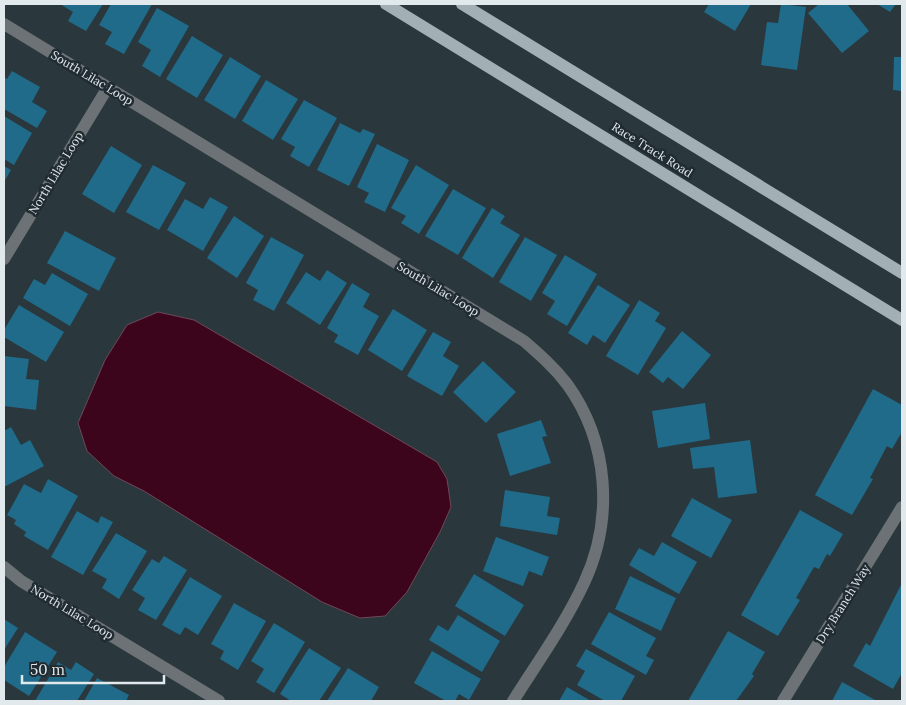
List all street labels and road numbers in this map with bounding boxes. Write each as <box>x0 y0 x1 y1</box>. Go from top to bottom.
street label: South Lilac Loop <box>48 47 136 108</box>
street label: Race Track Road <box>609 119 695 180</box>
street label: North Lilac Loop <box>25 129 86 217</box>
street label: South Lilac Loop <box>394 258 482 319</box>
street label: Dry Branch Way <box>812 561 873 646</box>
street label: North Lilac Loop <box>28 581 116 642</box>

